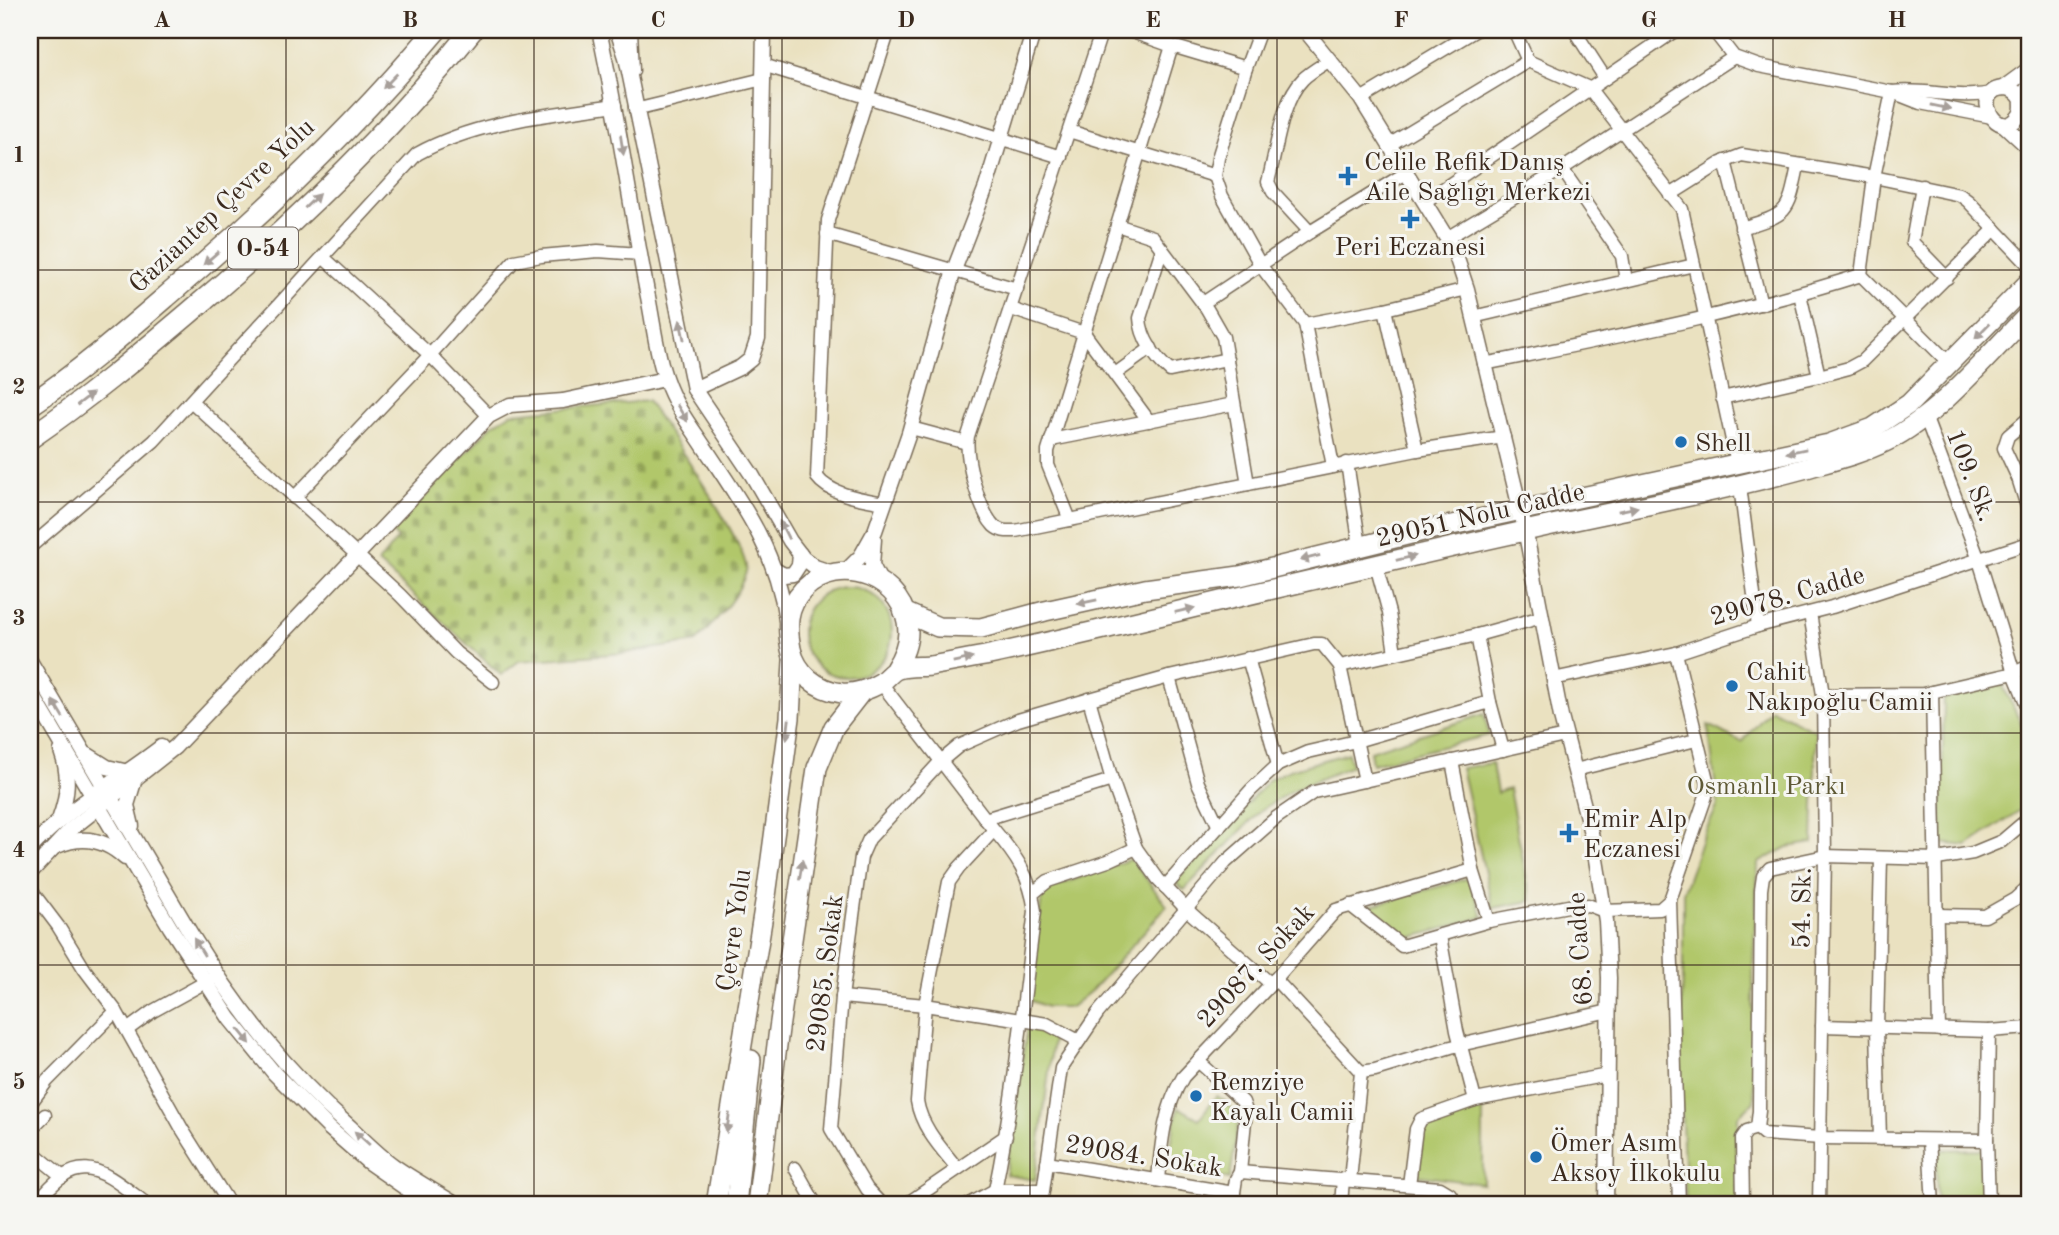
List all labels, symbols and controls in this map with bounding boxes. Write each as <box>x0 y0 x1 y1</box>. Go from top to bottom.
text: A <box>153 9 171 32</box>
text: B <box>402 9 418 32</box>
text: C <box>650 9 666 32</box>
text: D <box>897 9 915 32</box>
text: E <box>1145 9 1161 32</box>
text: F <box>1393 9 1409 32</box>
text: G <box>1641 9 1657 32</box>
text: H <box>1888 9 1906 32</box>
one-way arrow <box>383 72 399 89</box>
one-way arrow <box>1930 102 1952 113</box>
street label: Gaziantep Çevre Yolu <box>125 114 320 299</box>
one-way arrow <box>617 134 628 156</box>
text: 1 <box>12 144 26 167</box>
place label: Celile Refik Danış Aile Sağlığı Merkezi <box>1364 150 1591 206</box>
marker: Celile Refik Danış Aile Sağlığı Merkezi <box>1338 166 1358 186</box>
one-way arrow <box>304 193 321 210</box>
marker: Peri Eczanesi <box>1402 211 1418 227</box>
road number: O-54 <box>228 228 298 268</box>
place label: Peri Eczanesi <box>1334 235 1486 261</box>
one-way arrow <box>202 250 220 266</box>
one-way arrow <box>676 319 687 341</box>
one-way arrow <box>1974 322 1990 339</box>
text: 2 <box>12 376 26 399</box>
one-way arrow <box>76 391 94 406</box>
one-way arrow <box>676 403 689 423</box>
street label: 109. Sk. <box>1941 426 2000 526</box>
place label: Shell <box>1695 431 1751 457</box>
marker: Shell <box>1673 434 1689 450</box>
one-way arrow <box>1785 445 1807 456</box>
street label: 29051 Nolu Cadde <box>1374 479 1587 553</box>
one-way arrow <box>1617 503 1639 514</box>
one-way arrow <box>779 520 790 540</box>
one-way arrow <box>1395 552 1417 563</box>
one-way arrow <box>1299 553 1321 564</box>
street label: 29078. Cadde <box>1707 562 1868 631</box>
one-way arrow <box>1076 596 1098 607</box>
one-way arrow <box>1174 604 1196 615</box>
text: 3 <box>12 607 26 630</box>
one-way arrow <box>952 654 974 665</box>
place label: Cahit Nakıpoğlu Camii <box>1746 660 1933 716</box>
marker: Cahit Nakıpoğlu Camii <box>1724 678 1740 694</box>
one-way arrow <box>52 700 65 719</box>
one-way arrow <box>783 718 794 740</box>
park label: Osmanlı Parkı <box>1687 774 1845 800</box>
place label: Emir Alp Eczanesi <box>1583 807 1687 863</box>
marker: Emir Alp Eczanesi <box>1561 825 1577 841</box>
text: 4 <box>12 839 26 862</box>
one-way arrow <box>796 859 807 881</box>
street label: Çevre Yolu <box>713 867 756 993</box>
street label: 54. Sk. <box>1789 867 1817 949</box>
street label: 68. Cadde <box>1564 891 1598 1007</box>
street label: 29085. Sokak <box>803 893 849 1054</box>
street label: 29087. Sokak <box>1193 899 1320 1033</box>
one-way arrow <box>192 938 205 957</box>
one-way arrow <box>236 1026 251 1044</box>
place label: Remziye Kayalı Camii <box>1210 1070 1354 1126</box>
text: 5 <box>12 1071 26 1094</box>
marker: Remziye Kayalı Camii <box>1188 1088 1204 1104</box>
one-way arrow <box>722 1112 733 1134</box>
place label: Ömer Asım Aksoy İlkokulu <box>1550 1127 1721 1187</box>
one-way arrow <box>353 1130 371 1146</box>
street label: 29084. Sokak <box>1063 1132 1224 1182</box>
marker: Ömer Asım Aksoy İlkokulu <box>1528 1149 1544 1165</box>

